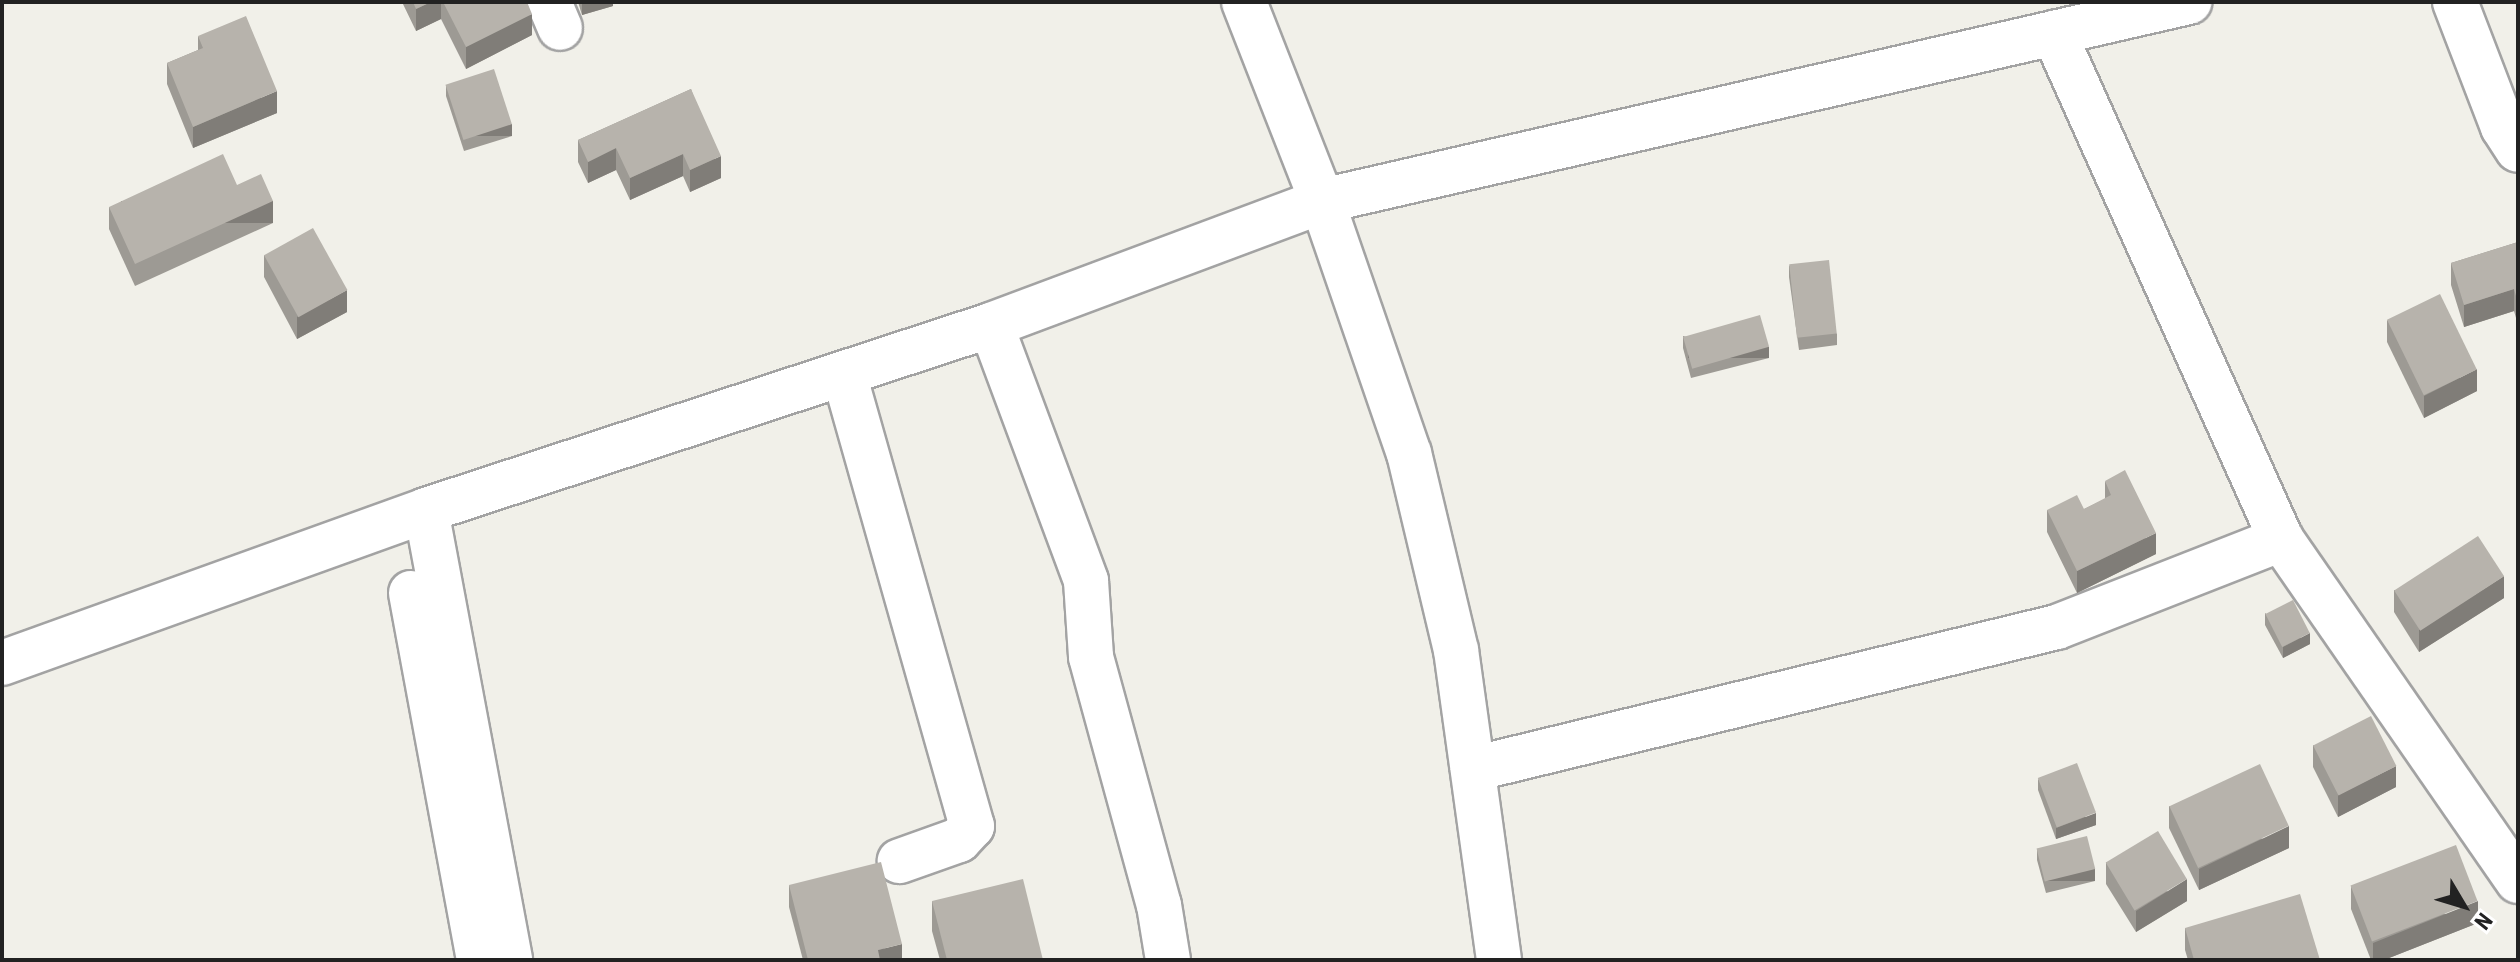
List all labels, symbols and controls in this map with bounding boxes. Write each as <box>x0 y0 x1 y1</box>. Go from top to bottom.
north arrow <box>2424 866 2504 946</box>
text: N <box>2469 908 2497 934</box>

